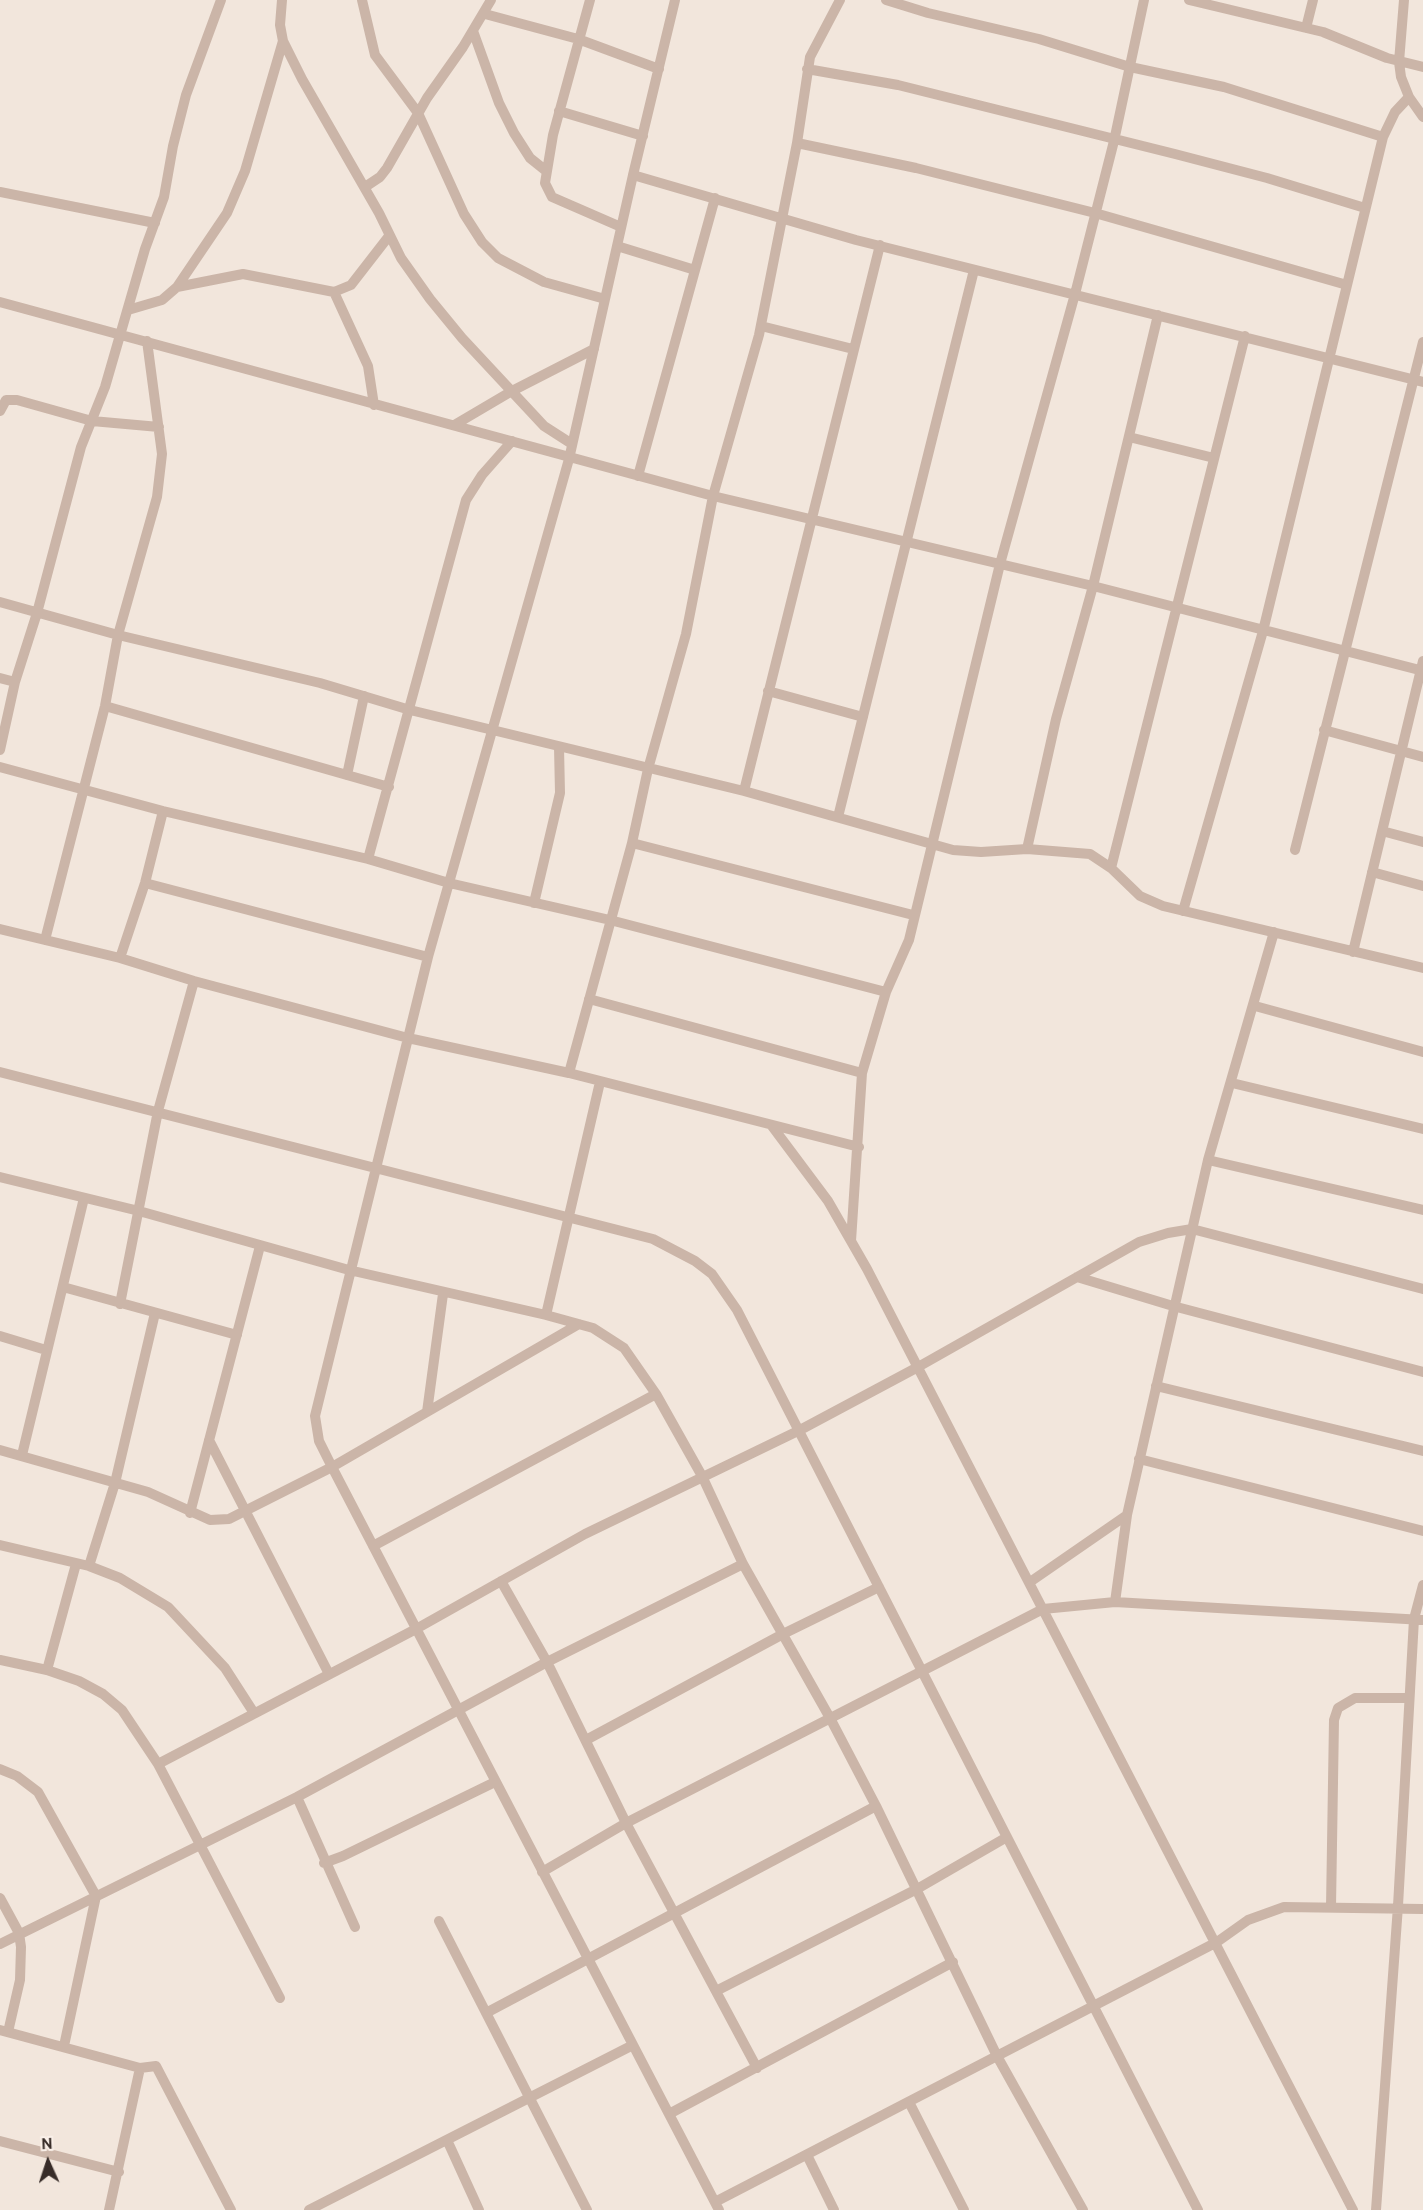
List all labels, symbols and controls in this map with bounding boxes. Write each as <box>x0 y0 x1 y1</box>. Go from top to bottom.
north arrow <box>18 2132 78 2192</box>
text: N <box>41 2134 53 2153</box>

